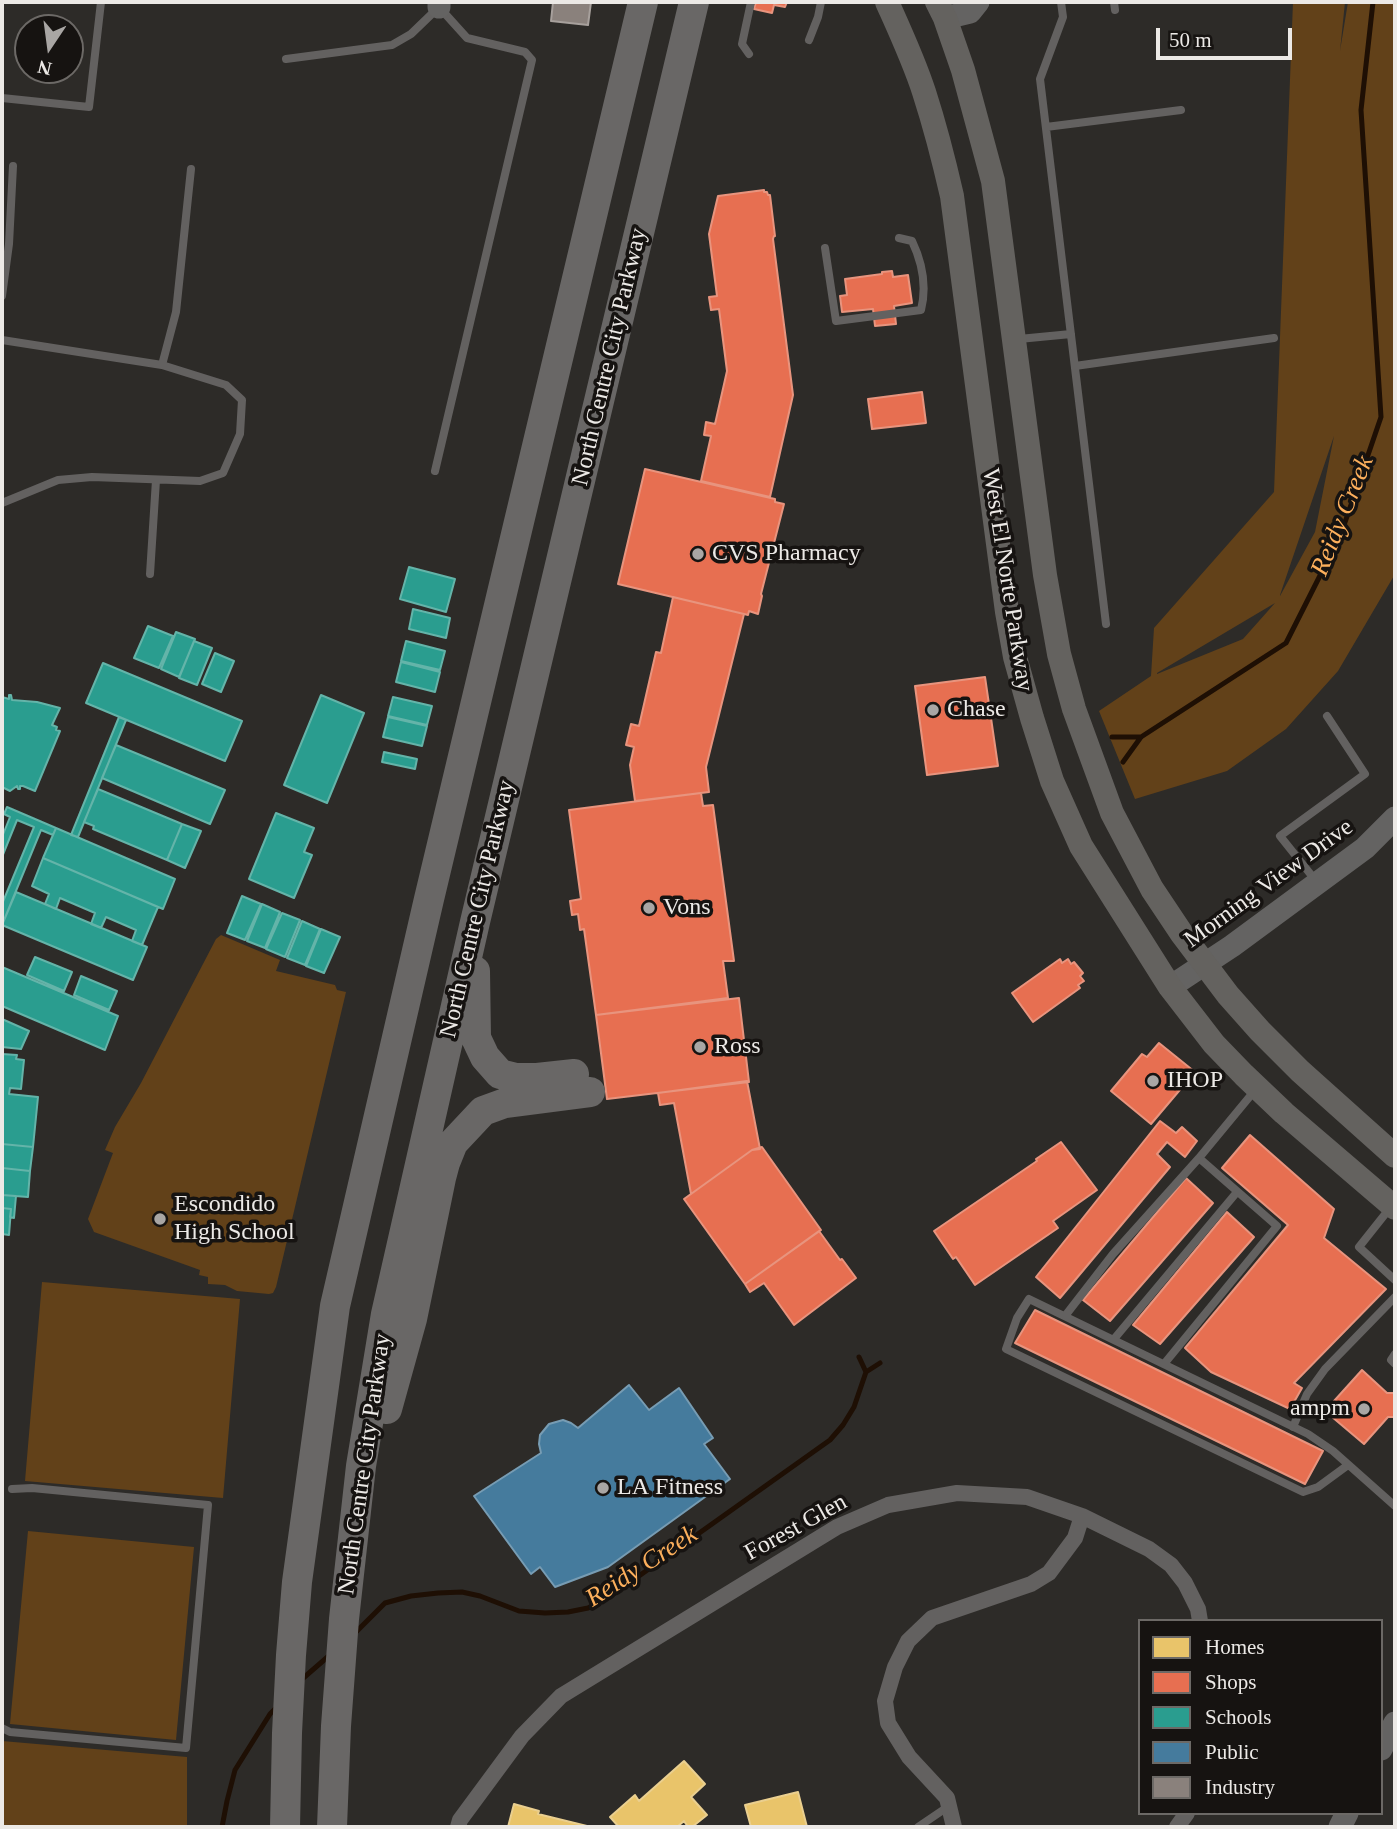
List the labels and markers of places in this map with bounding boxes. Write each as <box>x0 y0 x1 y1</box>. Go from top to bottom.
place label: CVS Pharmacy <box>712 540 861 568</box>
marker: CVS Pharmacy <box>690 546 706 562</box>
place label: Chase <box>947 696 1006 724</box>
marker: Chase <box>925 702 941 718</box>
place label: Vons <box>663 894 711 922</box>
marker: Vons <box>641 900 657 916</box>
place label: Ross <box>714 1033 761 1061</box>
marker: Ross <box>692 1039 708 1055</box>
place label: IHOP <box>1167 1067 1223 1095</box>
marker: IHOP <box>1145 1073 1161 1089</box>
place label: Escondido High School <box>174 1191 295 1247</box>
marker: Escondido High School <box>152 1211 168 1227</box>
place label: ampm <box>1290 1395 1350 1423</box>
marker: ampm <box>1356 1401 1372 1417</box>
place label: LA Fitness <box>617 1474 723 1502</box>
marker: LA Fitness <box>595 1480 611 1496</box>

